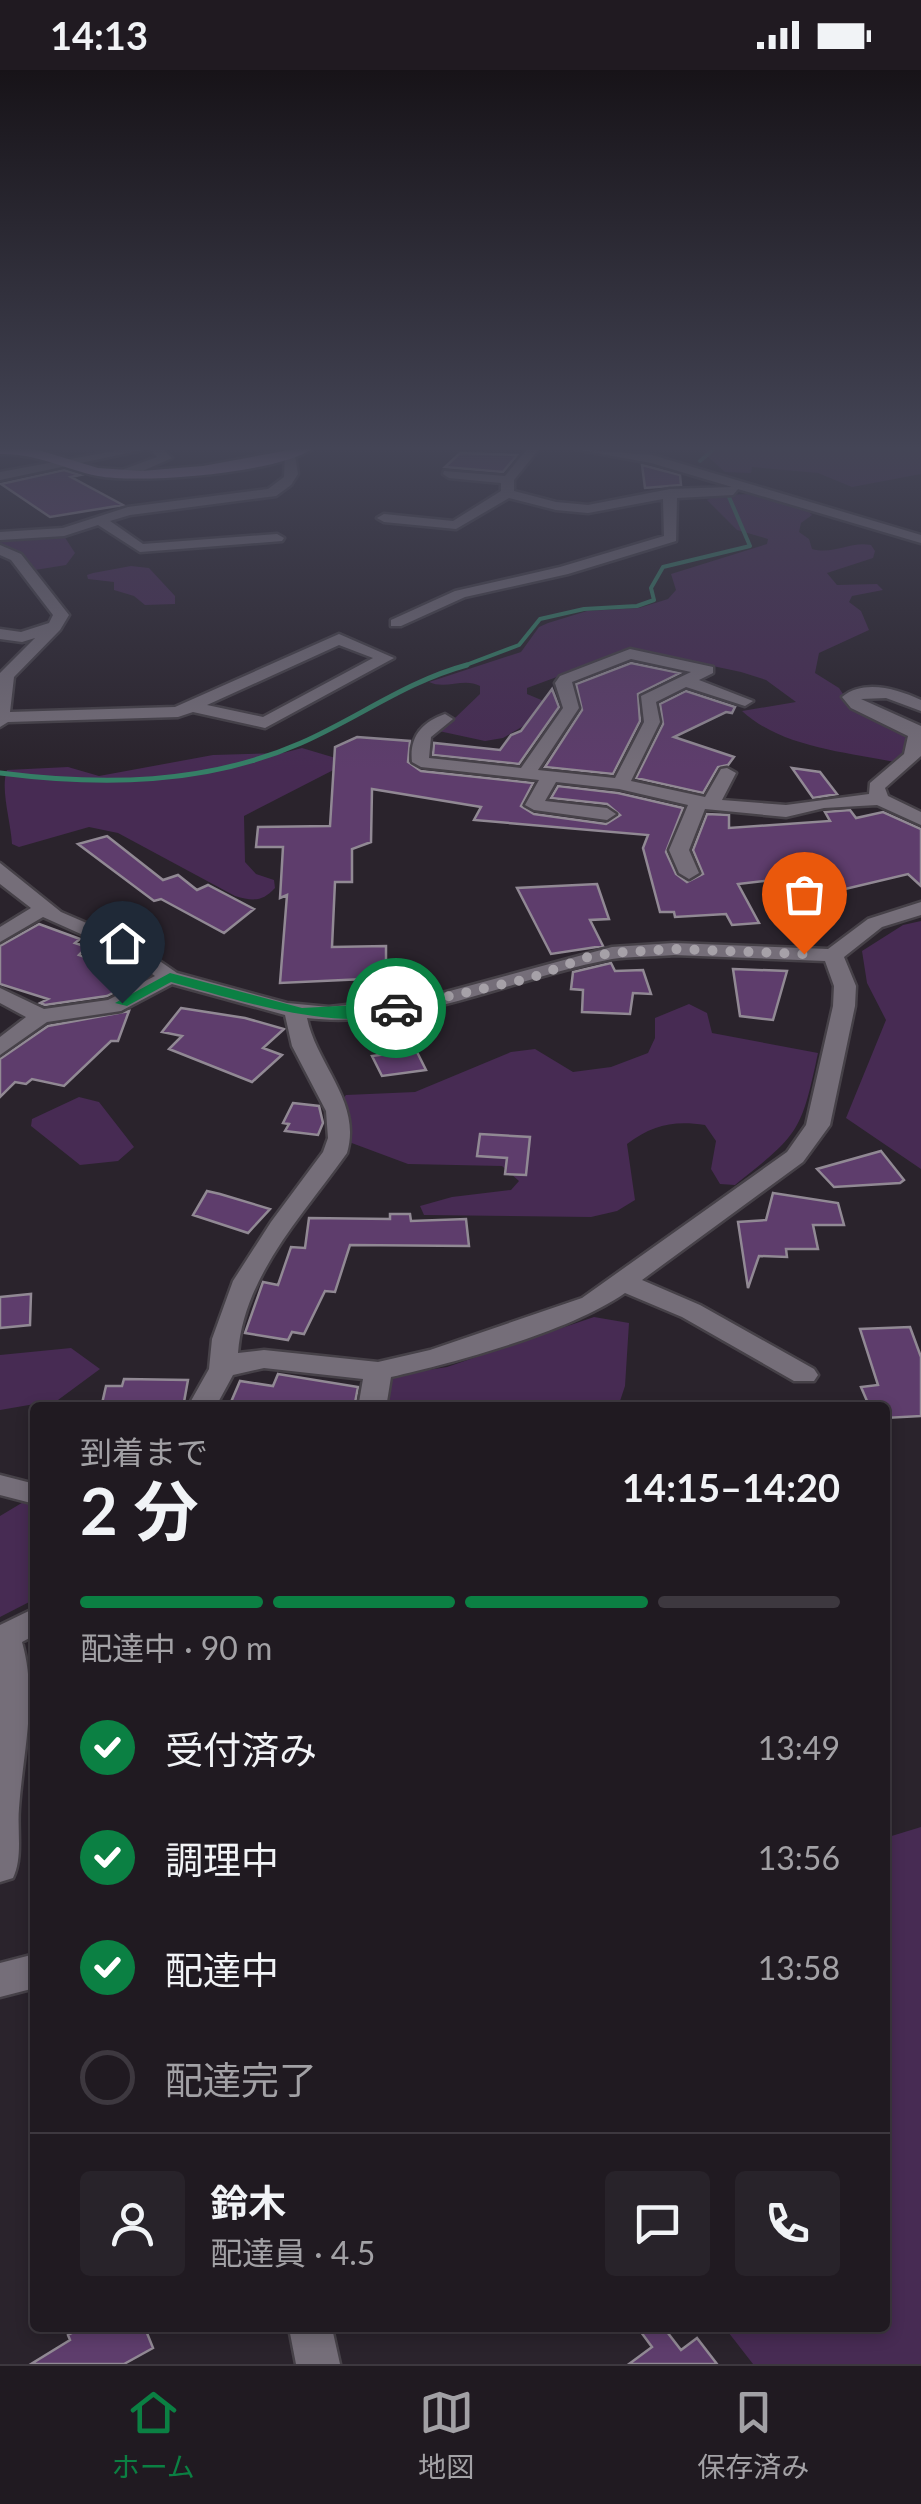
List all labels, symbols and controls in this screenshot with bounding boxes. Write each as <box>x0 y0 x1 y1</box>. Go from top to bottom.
text: 14:13 <box>50 12 148 58</box>
pin <box>762 852 847 955</box>
icon: bag <box>777 867 832 922</box>
pin <box>80 901 165 1004</box>
icon: home <box>95 916 150 971</box>
courier <box>346 958 446 1058</box>
icon: car <box>369 981 424 1036</box>
text: 到着まで <box>80 1432 208 1471</box>
text: 14:15–14:20 <box>622 1464 840 1510</box>
text: 2 分 <box>80 1471 199 1549</box>
text: 配達中 · 90 m <box>80 1628 272 1667</box>
icon: check <box>80 1720 135 1775</box>
text: 受付済み <box>165 1726 317 1772</box>
text: 13:49 <box>758 1728 840 1767</box>
icon: check <box>80 1830 135 1885</box>
text: 調理中 <box>165 1836 279 1882</box>
text: 13:56 <box>758 1838 840 1877</box>
icon: check <box>80 1940 135 1995</box>
text: 配達中 <box>165 1946 279 1992</box>
text: 13:58 <box>758 1948 840 1987</box>
text: 配達完了 <box>165 2056 317 2102</box>
button: person <box>80 2171 185 2276</box>
button: chat <box>605 2171 710 2276</box>
button: phone <box>735 2171 840 2276</box>
text: 鈴木 <box>210 2179 286 2225</box>
text: 配達員 · 4.5 <box>210 2233 375 2272</box>
tab: ホーム <box>112 2385 195 2485</box>
tab: 地図 <box>418 2385 474 2485</box>
tab: 保存済み <box>697 2385 809 2485</box>

